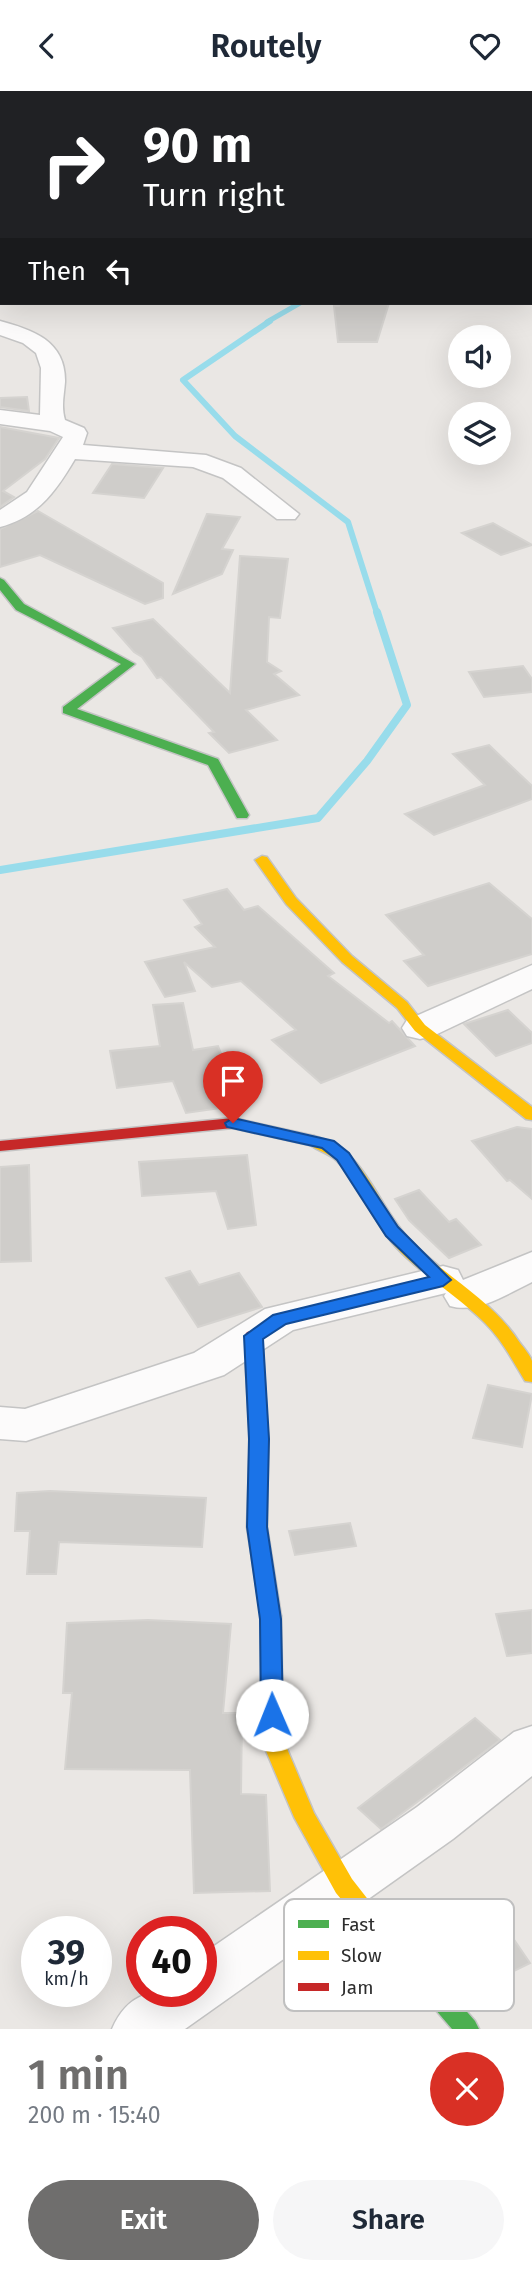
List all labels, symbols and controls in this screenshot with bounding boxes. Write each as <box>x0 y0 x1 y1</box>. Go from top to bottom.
icon: back <box>28 27 66 65</box>
text: Routely <box>210 27 322 65</box>
icon: heart <box>466 27 504 65</box>
text: 90 m <box>143 116 252 175</box>
icon: right <box>28 119 119 210</box>
text: Turn right <box>143 176 285 214</box>
icon: left <box>100 252 138 290</box>
text: Then <box>28 256 86 287</box>
map controls <box>448 325 511 465</box>
button: sound <box>448 325 511 388</box>
button: layers <box>448 402 511 465</box>
pin <box>203 1051 263 1123</box>
icon: arrive <box>214 1062 252 1100</box>
position arrow <box>235 1678 309 1752</box>
legend <box>284 1899 514 2011</box>
text: Fast <box>341 1913 375 1936</box>
speed limit sign: 40 <box>126 1916 217 2007</box>
text: 39 <box>48 1931 85 1973</box>
text: Slow <box>341 1944 382 1967</box>
text: km/h <box>44 1968 89 1990</box>
text: Jam <box>341 1976 373 1999</box>
text: 1 min <box>28 2050 129 2100</box>
button: close <box>430 2052 504 2126</box>
text: 200 m · 15:40 <box>28 2101 161 2129</box>
button: Exit <box>28 2180 259 2260</box>
button: Share <box>273 2180 504 2260</box>

